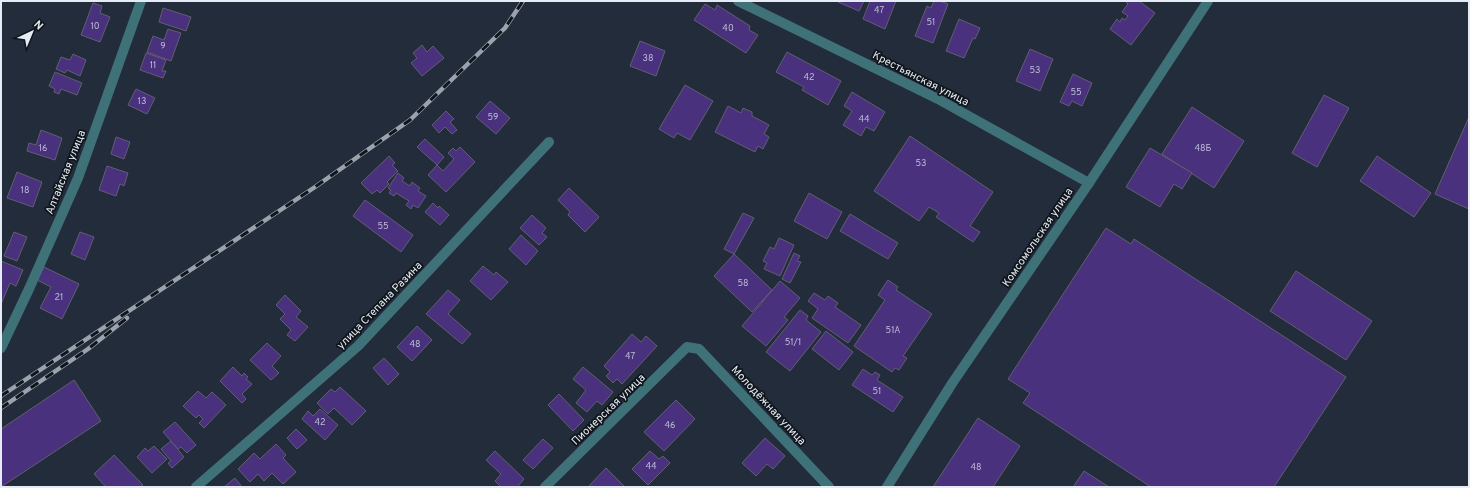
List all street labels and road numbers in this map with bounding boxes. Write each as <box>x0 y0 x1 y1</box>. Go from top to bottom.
street label: Крестьянская улица <box>870 48 971 109</box>
street label: Алтайская улица <box>43 128 89 217</box>
street label: Комсомольская улица <box>999 185 1076 290</box>
street label: улица Степана Разина <box>334 259 425 353</box>
street label: Молодёжная улица <box>728 363 809 448</box>
street label: Пионерская улица <box>569 371 649 448</box>

